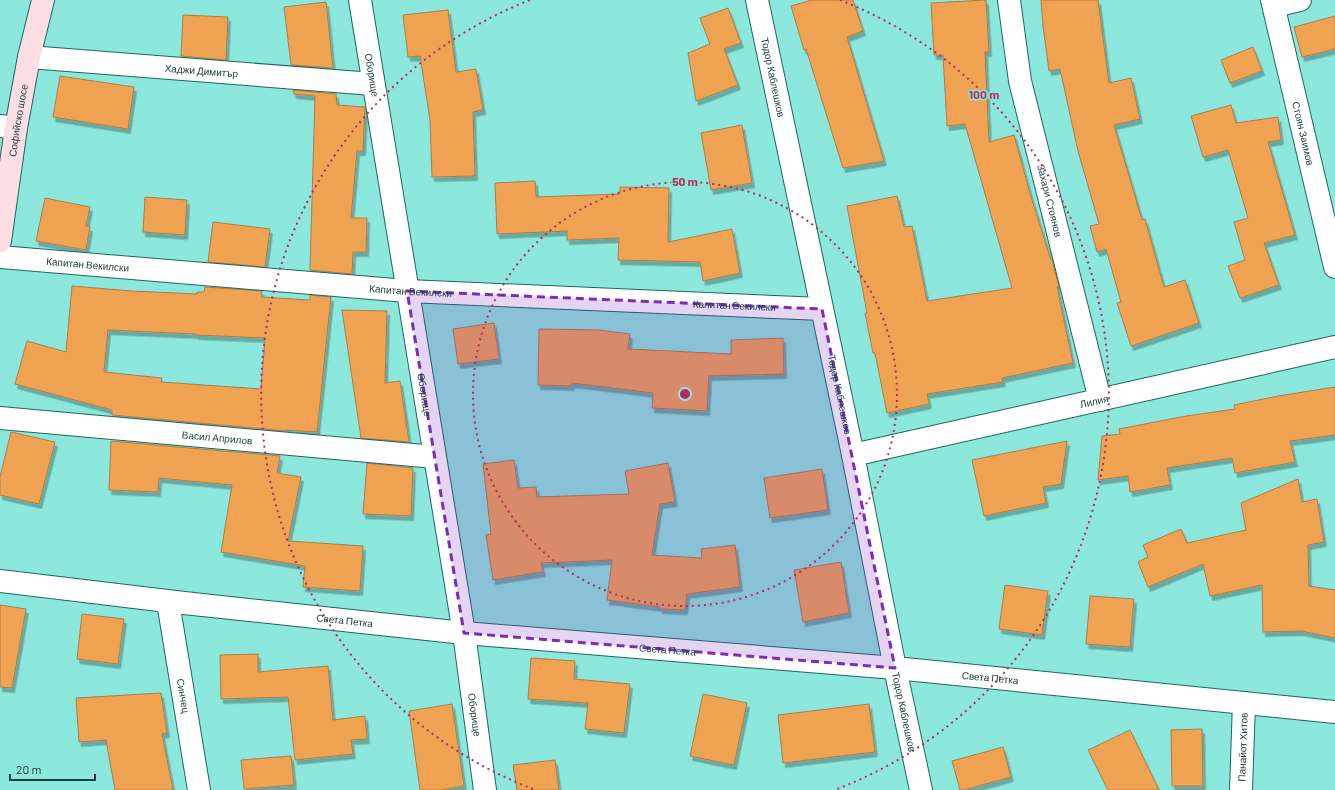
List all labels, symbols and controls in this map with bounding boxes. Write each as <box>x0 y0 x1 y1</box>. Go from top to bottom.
street label: Тодор Каблешков <box>759 36 788 118</box>
street label: Оборище <box>363 52 382 98</box>
street label: Хаджи Димитър <box>164 62 239 79</box>
street label: Софийско шосе <box>6 83 30 157</box>
text: 100 m <box>969 87 999 101</box>
street label: Стоян Заимов <box>1290 100 1317 166</box>
street label: Захари Стоянов <box>1035 163 1065 238</box>
text: 50 m <box>672 174 698 188</box>
street label: Капитан Векилски <box>46 255 130 274</box>
street label: Капитан Векилски <box>369 282 452 299</box>
street label: Капитан Векилски <box>693 297 776 313</box>
street label: Тодор Каблешков <box>826 353 854 435</box>
street label: Оборище <box>415 372 434 418</box>
centre of rings <box>678 387 692 401</box>
street label: Лилия <box>1079 392 1109 410</box>
street label: Васил Априлов <box>181 428 253 447</box>
street label: Света Петка <box>316 611 374 629</box>
street label: Света Петка <box>639 641 697 658</box>
street label: Света Петка <box>961 669 1020 686</box>
street label: Тодор Каблешков <box>890 671 919 753</box>
street label: Синчец <box>175 678 192 714</box>
street label: Оборище <box>466 692 484 738</box>
street label: Панайот Хитов <box>1235 712 1250 782</box>
scale bar <box>10 756 95 782</box>
text: 20 m <box>16 762 42 776</box>

